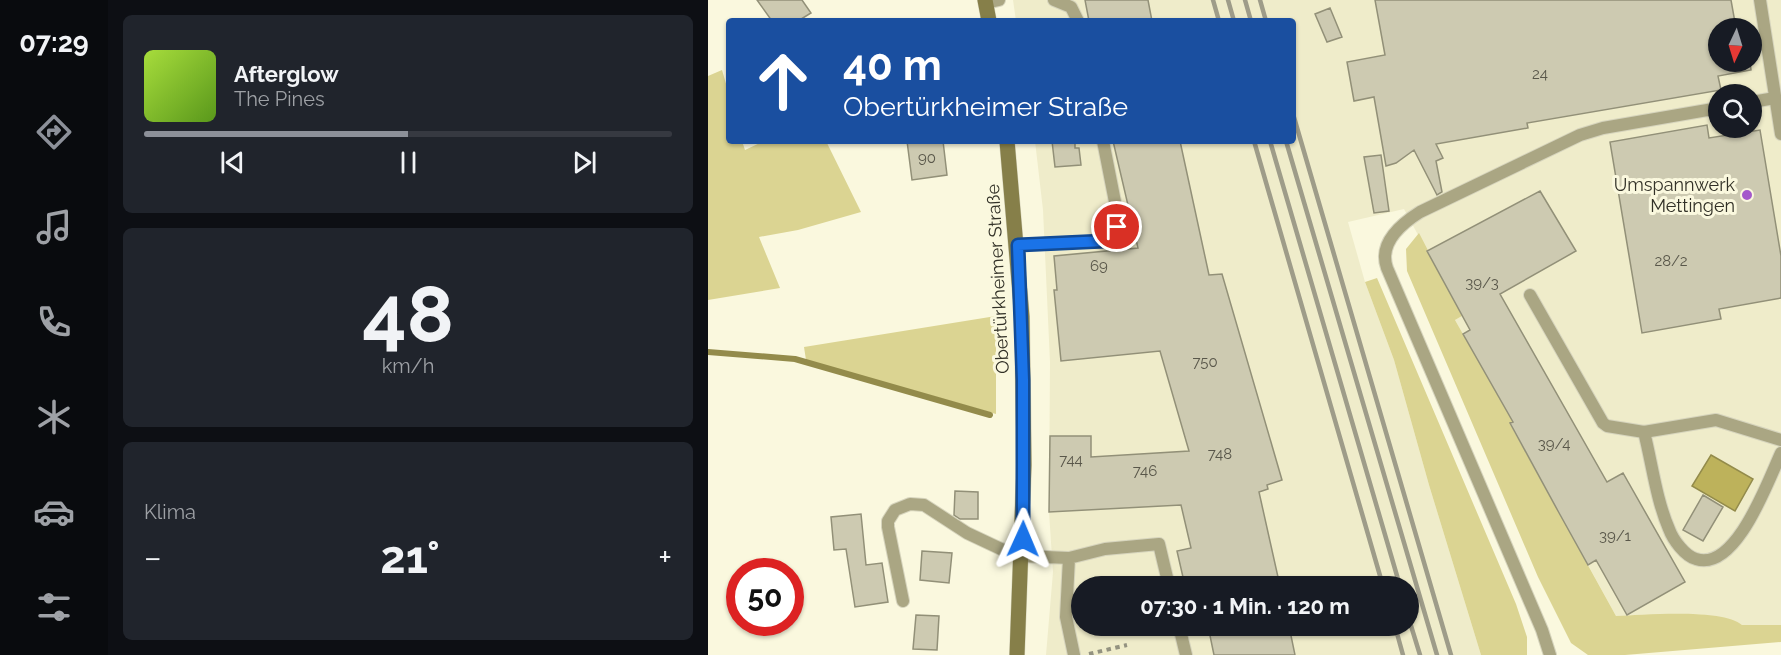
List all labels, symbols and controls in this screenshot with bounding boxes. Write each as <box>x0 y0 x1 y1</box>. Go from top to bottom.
north arrow <box>1708 18 1762 72</box>
map controls <box>1708 18 1762 138</box>
text: 07:29 <box>19 27 89 58</box>
text: 40 m <box>843 41 942 90</box>
icon: ahead <box>744 42 822 120</box>
text: Afterglow <box>234 61 339 87</box>
house number: 24 <box>1532 65 1548 83</box>
button: search <box>1708 84 1762 138</box>
text: The Pines <box>234 87 325 111</box>
text: Obertürkheimer Straße <box>843 91 1128 122</box>
icon: directions <box>33 111 75 153</box>
icon: previous <box>216 146 249 179</box>
icon: pause <box>392 146 425 179</box>
icon: next <box>568 146 601 179</box>
house number: 90 <box>918 149 936 167</box>
place label: Umspannwerk Mettingen <box>1614 174 1735 216</box>
street label: Obertürkheimer Straße <box>982 183 1013 374</box>
marker: Umspannwerk Mettingen <box>1740 188 1754 202</box>
pin <box>1091 201 1142 252</box>
icon: music <box>33 206 75 248</box>
icon: arrive <box>1100 210 1133 243</box>
house number: 28/2 <box>1654 252 1688 270</box>
house number: 69 <box>1090 257 1108 275</box>
text: 48 <box>362 269 454 360</box>
house number: 39/3 <box>1465 274 1499 292</box>
icon: phone <box>33 301 75 343</box>
house number: 750 <box>1192 353 1218 371</box>
text: km/h <box>382 354 434 378</box>
icon: climate <box>33 396 75 438</box>
house number: 39/4 <box>1538 435 1570 453</box>
house number: 748 <box>1208 445 1232 463</box>
house number: 744 <box>1059 451 1083 469</box>
house number: 746 <box>1133 462 1157 480</box>
icon: car <box>33 491 75 533</box>
text: Klima <box>144 500 196 524</box>
position arrow <box>991 507 1055 571</box>
house number: 39/1 <box>1599 527 1632 545</box>
text: 21° <box>380 531 440 584</box>
text: − <box>144 538 162 577</box>
text: + <box>658 538 672 577</box>
speed limit sign: 50 <box>726 558 804 636</box>
icon: filters <box>33 586 75 628</box>
text: 07:30 · 1 Min. · 120 m <box>1140 593 1350 619</box>

